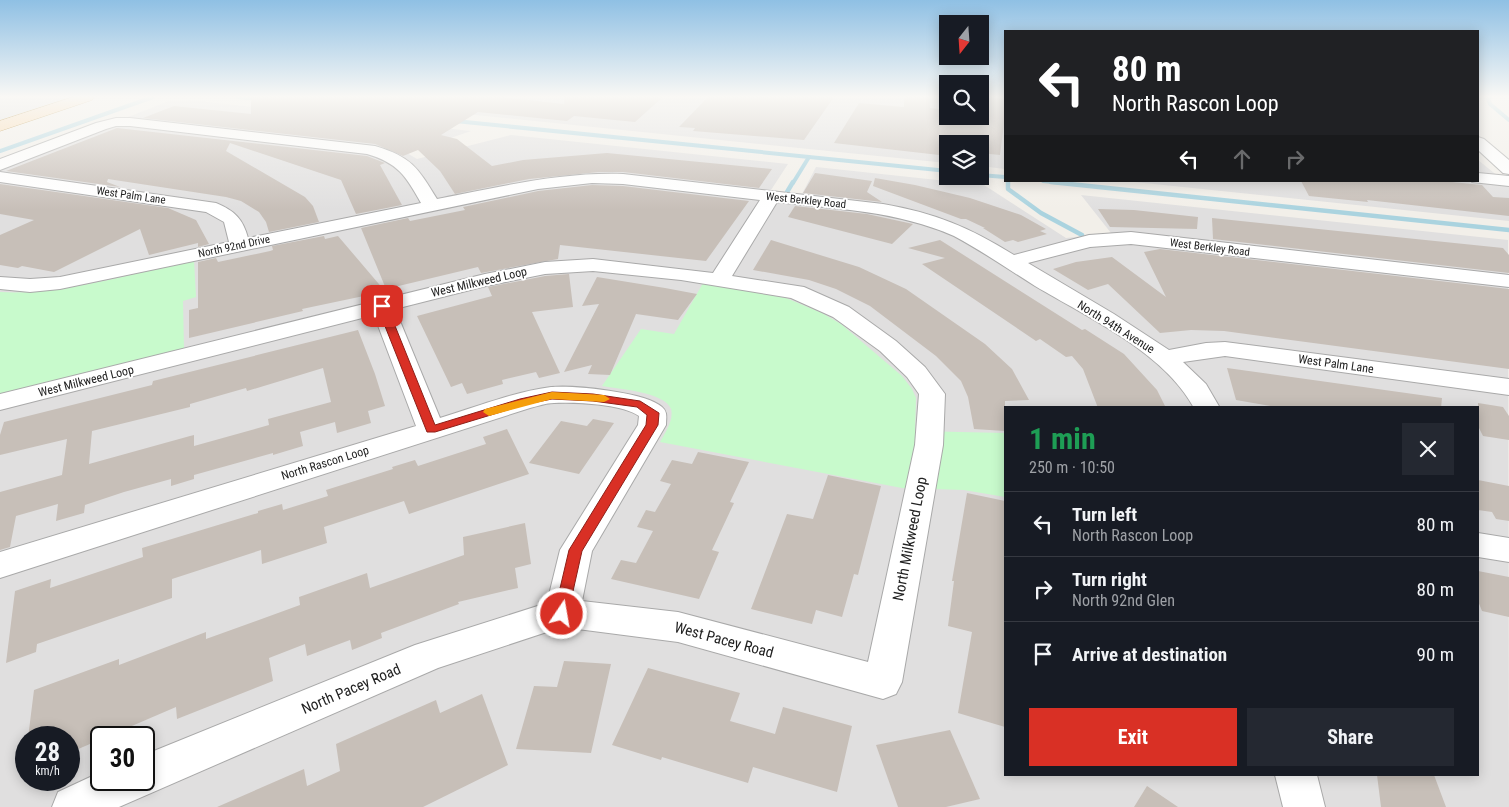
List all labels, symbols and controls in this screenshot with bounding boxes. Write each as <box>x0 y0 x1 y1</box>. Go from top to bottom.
north arrow <box>939 15 989 65</box>
map controls <box>939 15 989 185</box>
text: 80 m <box>1112 49 1181 90</box>
icon: left <box>1029 50 1094 115</box>
button: search <box>939 75 989 125</box>
text: North Rascon Loop <box>1112 91 1279 116</box>
button: layers <box>939 135 989 185</box>
icon: left <box>1175 145 1203 173</box>
icon: ahead <box>1228 145 1256 173</box>
icon: right <box>1281 145 1309 173</box>
street label: West Palm Lane <box>95 184 166 207</box>
street label: West Berkley Road <box>765 190 847 211</box>
street label: North 92nd Drive <box>197 233 271 260</box>
street label: West Berkley Road <box>1169 236 1251 259</box>
street label: West Milkweed Loop <box>430 264 528 300</box>
pin <box>361 285 403 327</box>
icon: arrive <box>368 292 396 320</box>
street label: North 94th Avenue <box>1075 298 1157 356</box>
street label: West Palm Lane <box>1297 352 1375 376</box>
street label: West Milkweed Loop <box>37 362 135 400</box>
text: 1 min <box>1029 421 1096 456</box>
button: close <box>1402 423 1454 475</box>
street label: North Rascon Loop <box>279 443 371 483</box>
text: 250 m · 10:50 <box>1029 458 1115 477</box>
street label: North Milkweed Loop <box>889 475 931 603</box>
text: Turn left <box>1072 503 1137 526</box>
icon: left <box>1029 510 1057 538</box>
text: 80 m <box>1417 513 1454 536</box>
text: North Rascon Loop <box>1072 526 1193 545</box>
text: Turn right <box>1072 568 1147 591</box>
icon: right <box>1029 575 1057 603</box>
text: 80 m <box>1417 578 1454 601</box>
position arrow <box>535 587 587 639</box>
text: North 92nd Glen <box>1072 591 1175 610</box>
street label: West Pacey Road <box>672 618 776 662</box>
icon: arrive <box>1029 640 1057 668</box>
text: Arrive at destination <box>1072 643 1227 666</box>
text: 90 m <box>1417 643 1454 666</box>
street label: North Pacey Road <box>299 660 403 718</box>
button: Exit <box>1029 708 1237 766</box>
button: Share <box>1247 708 1454 766</box>
speed limit sign: 30 <box>90 726 155 791</box>
text: 28 <box>35 738 60 767</box>
text: km/h <box>35 764 60 778</box>

